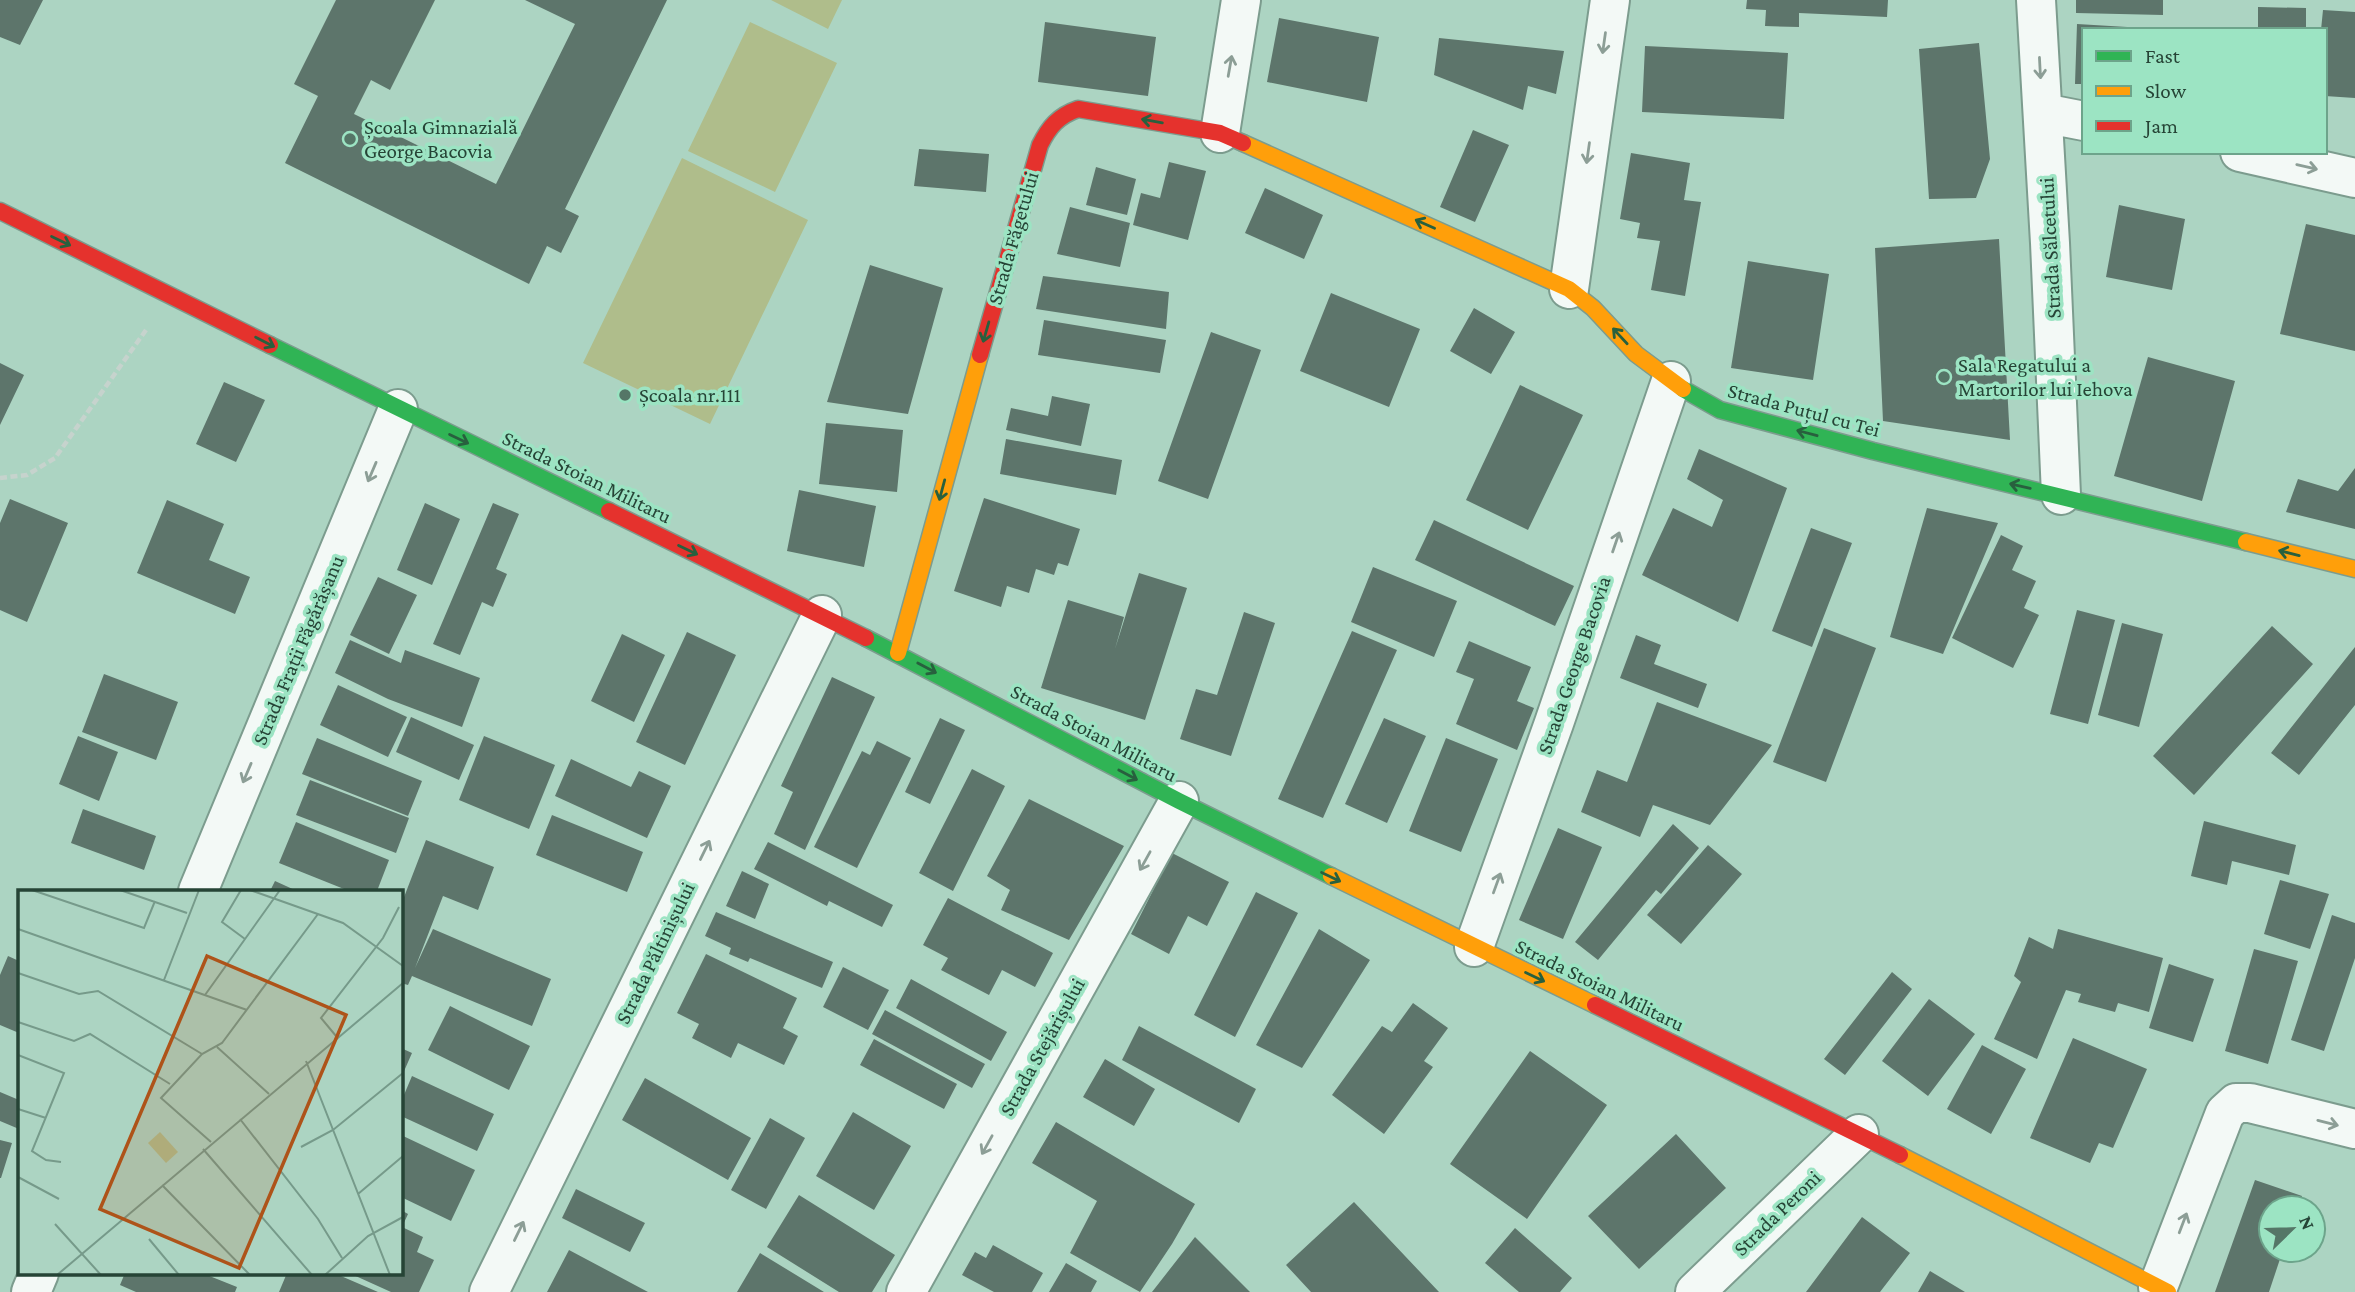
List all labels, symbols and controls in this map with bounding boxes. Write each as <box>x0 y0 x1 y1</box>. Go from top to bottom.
legend <box>2082 28 2327 154</box>
one-way arrow <box>1598 31 1611 53</box>
text: Fast <box>2145 44 2181 68</box>
one-way arrow <box>1224 55 1237 78</box>
one-way arrow <box>2034 56 2047 79</box>
text: Slow <box>2145 79 2187 103</box>
one-way arrow <box>1141 114 1164 127</box>
text: Jam <box>2143 114 2178 138</box>
place label: Școala Gimnazială George Bacovia <box>364 115 518 163</box>
marker: Școala Gimnazială George Bacovia <box>342 131 358 147</box>
one-way arrow <box>1582 141 1595 164</box>
one-way arrow <box>2295 161 2318 174</box>
street label: Strada Făgetului <box>983 168 1044 307</box>
street label: Strada Sălcetului <box>2034 176 2066 319</box>
one-way arrow <box>1414 217 1436 230</box>
one-way arrow <box>50 235 71 249</box>
one-way arrow <box>979 321 992 343</box>
one-way arrow <box>1611 328 1628 345</box>
one-way arrow <box>254 336 275 350</box>
place label: Sala Regatului a Martorilor lui Iehova <box>1958 353 2133 401</box>
marker: Sala Regatului a Martorilor lui Iehova <box>1936 369 1952 385</box>
street label: Strada Puțul cu Tei <box>1725 378 1883 443</box>
place label: Școala nr.111 <box>639 383 741 408</box>
marker: Școala nr.111 <box>617 387 633 403</box>
street label: Strada Stoian Militaru <box>499 426 675 528</box>
one-way arrow <box>1796 426 1818 439</box>
one-way arrow <box>448 432 469 446</box>
one-way arrow <box>365 461 378 482</box>
one-way arrow <box>934 479 947 501</box>
one-way arrow <box>2010 479 2032 492</box>
one-way arrow <box>1610 531 1623 553</box>
one-way arrow <box>677 544 698 557</box>
one-way arrow <box>2278 546 2301 559</box>
street label: Strada Frații Făgărășanu <box>247 552 350 749</box>
street label: Strada George Bacovia <box>1532 573 1616 757</box>
one-way arrow <box>916 662 937 676</box>
street label: Strada Stoian Militaru <box>1007 679 1181 787</box>
one-way arrow <box>240 761 253 783</box>
one-way arrow <box>1117 768 1138 782</box>
one-way arrow <box>699 840 713 861</box>
one-way arrow <box>1138 850 1151 871</box>
one-way arrow <box>1320 870 1341 884</box>
one-way arrow <box>1492 873 1504 895</box>
street label: Strada Păltinișului <box>610 878 701 1028</box>
inset map <box>18 890 402 1274</box>
street label: Strada Stoian Militaru <box>1512 934 1688 1036</box>
one-way arrow <box>1524 971 1545 984</box>
street label: Strada Stejărișului <box>994 974 1091 1120</box>
one-way arrow <box>2317 1117 2339 1130</box>
one-way arrow <box>980 1135 994 1155</box>
street label: Strada Peroni <box>1728 1165 1826 1260</box>
north arrow <box>2257 1194 2327 1264</box>
text: N <box>2295 1212 2319 1233</box>
one-way arrow <box>2178 1213 2190 1235</box>
one-way arrow <box>513 1221 527 1242</box>

